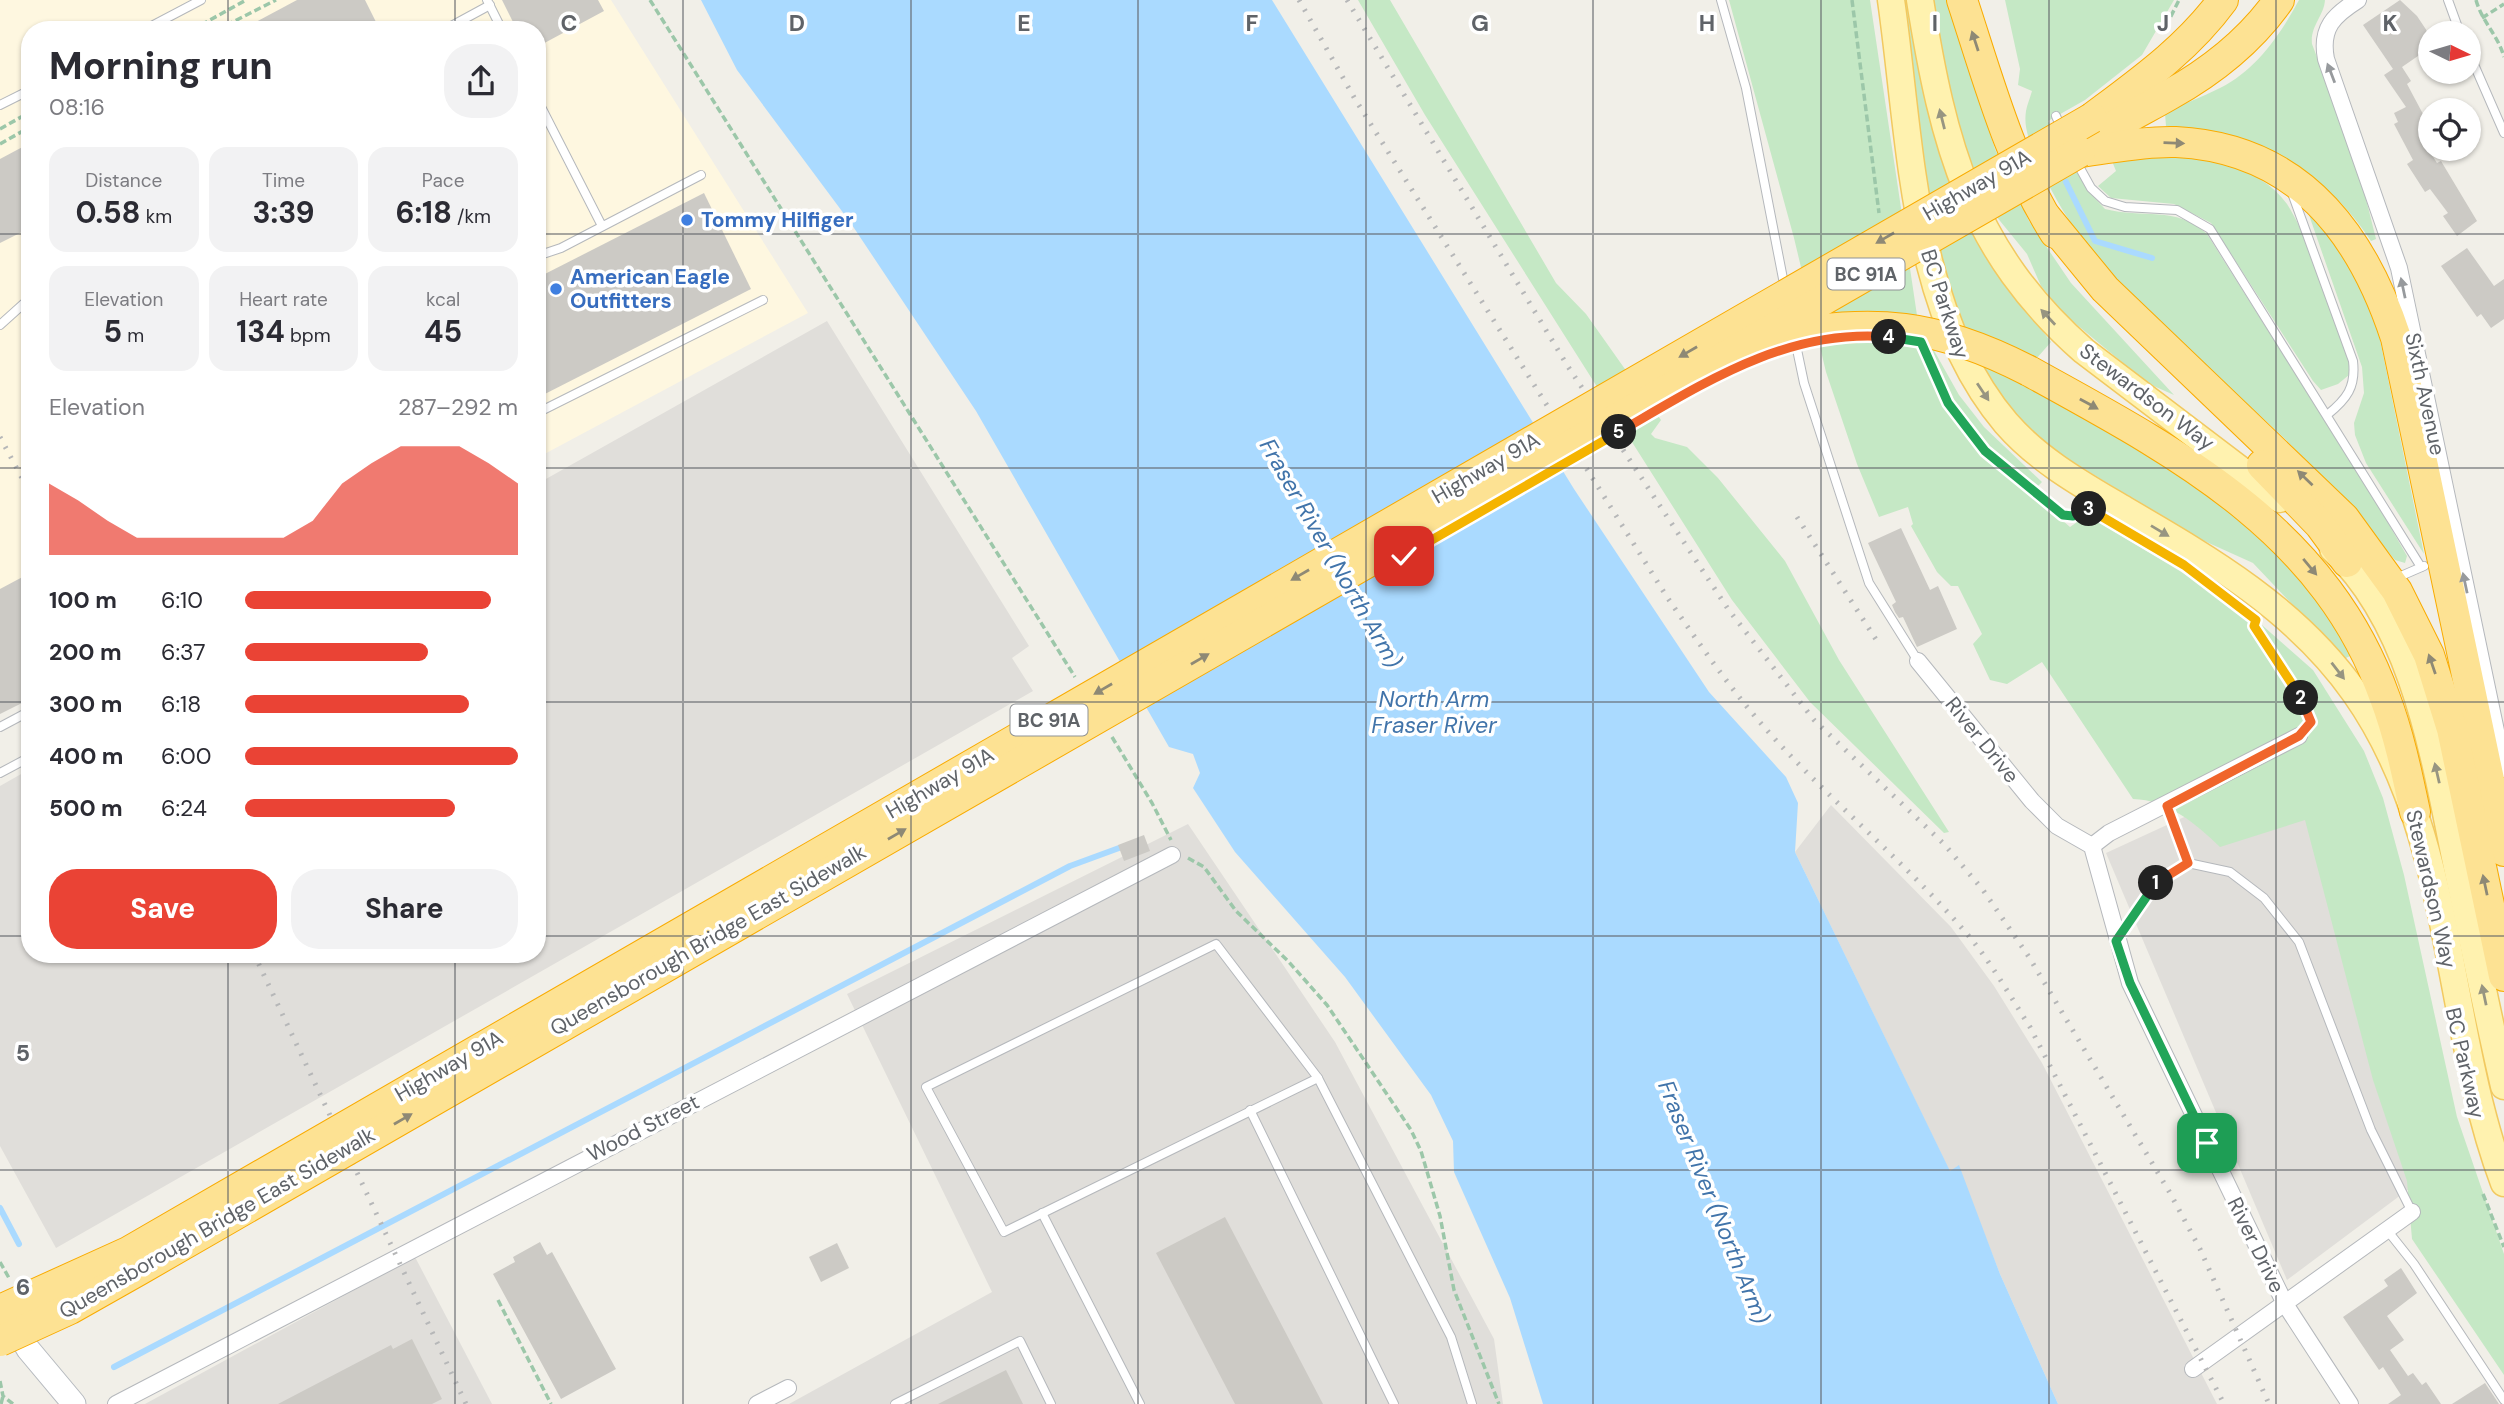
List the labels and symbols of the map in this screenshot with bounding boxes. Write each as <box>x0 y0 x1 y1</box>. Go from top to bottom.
text: C <box>561 8 577 38</box>
text: D <box>789 8 805 38</box>
text: E <box>1017 8 1031 38</box>
text: F <box>1246 8 1259 38</box>
text: G <box>1471 8 1489 38</box>
text: H <box>1699 8 1715 38</box>
text: I <box>1932 8 1938 38</box>
text: J <box>2157 8 2169 38</box>
text: K <box>2382 8 2398 38</box>
north arrow <box>2418 21 2482 84</box>
one-way arrow <box>1969 30 1980 51</box>
one-way arrow <box>2325 62 2336 83</box>
one-way arrow <box>1936 108 1947 130</box>
one-way arrow <box>2163 137 2185 148</box>
street label: Highway 91A <box>1918 143 2036 227</box>
place label: Tommy Hilfiger <box>701 206 854 234</box>
marker: Tommy Hilfiger <box>679 212 695 228</box>
one-way arrow <box>1875 232 1894 244</box>
street label: BC Parkway <box>1914 246 1976 362</box>
road number: BC 91A <box>1828 258 1904 290</box>
place label: American Eagle Outfitters <box>570 263 730 315</box>
one-way arrow <box>2398 277 2409 299</box>
marker: American Eagle Outfitters <box>548 281 564 297</box>
one-way arrow <box>2041 309 2057 326</box>
pin: 4 <box>1871 320 1906 354</box>
street label: Sixth Avenue <box>2398 330 2452 458</box>
street label: Stewardson Way <box>2074 337 2220 457</box>
one-way arrow <box>1678 345 1697 358</box>
one-way arrow <box>1976 383 1990 401</box>
one-way arrow <box>2079 398 2098 410</box>
pin: 5 <box>1602 414 1636 450</box>
street label: Highway 91A <box>1427 426 1545 510</box>
water label: Fraser River (North Arm) <box>1253 433 1409 673</box>
one-way arrow <box>2297 471 2314 487</box>
pin: 3 <box>2072 491 2106 526</box>
one-way arrow <box>2151 525 2170 537</box>
pin <box>1374 526 1434 586</box>
one-way arrow <box>2302 558 2318 576</box>
one-way arrow <box>1290 569 1309 582</box>
one-way arrow <box>2459 572 2470 594</box>
one-way arrow <box>1191 653 1210 665</box>
one-way arrow <box>2426 653 2437 674</box>
one-way arrow <box>2330 661 2345 679</box>
pin: 2 <box>2284 680 2318 716</box>
one-way arrow <box>1093 683 1112 695</box>
water label: North Arm Fraser River <box>1371 684 1498 740</box>
street label: River Drive <box>1939 691 2025 789</box>
road number: BC 91A <box>1010 705 1088 736</box>
street label: Highway 91A <box>881 741 999 825</box>
one-way arrow <box>2431 762 2442 784</box>
street label: Stewardson Way <box>2399 807 2463 971</box>
one-way arrow <box>887 828 907 840</box>
street label: Queensborough Bridge East Sidewalk <box>545 838 871 1042</box>
pin: 1 <box>2138 866 2174 900</box>
one-way arrow <box>2479 874 2490 896</box>
one-way arrow <box>2479 984 2490 1006</box>
street label: BC Parkway <box>2439 1005 2491 1122</box>
street label: Highway 91A <box>390 1024 508 1108</box>
text: 5 <box>16 1038 30 1068</box>
water label: Fraser River (North Arm) <box>1651 1076 1777 1329</box>
street label: Wood Street <box>582 1088 704 1168</box>
one-way arrow <box>393 1112 412 1125</box>
pin <box>2177 1113 2237 1173</box>
street label: Queensborough Bridge East Sidewalk <box>54 1121 380 1325</box>
street label: River Drive <box>2221 1193 2291 1298</box>
text: 6 <box>16 1272 30 1302</box>

